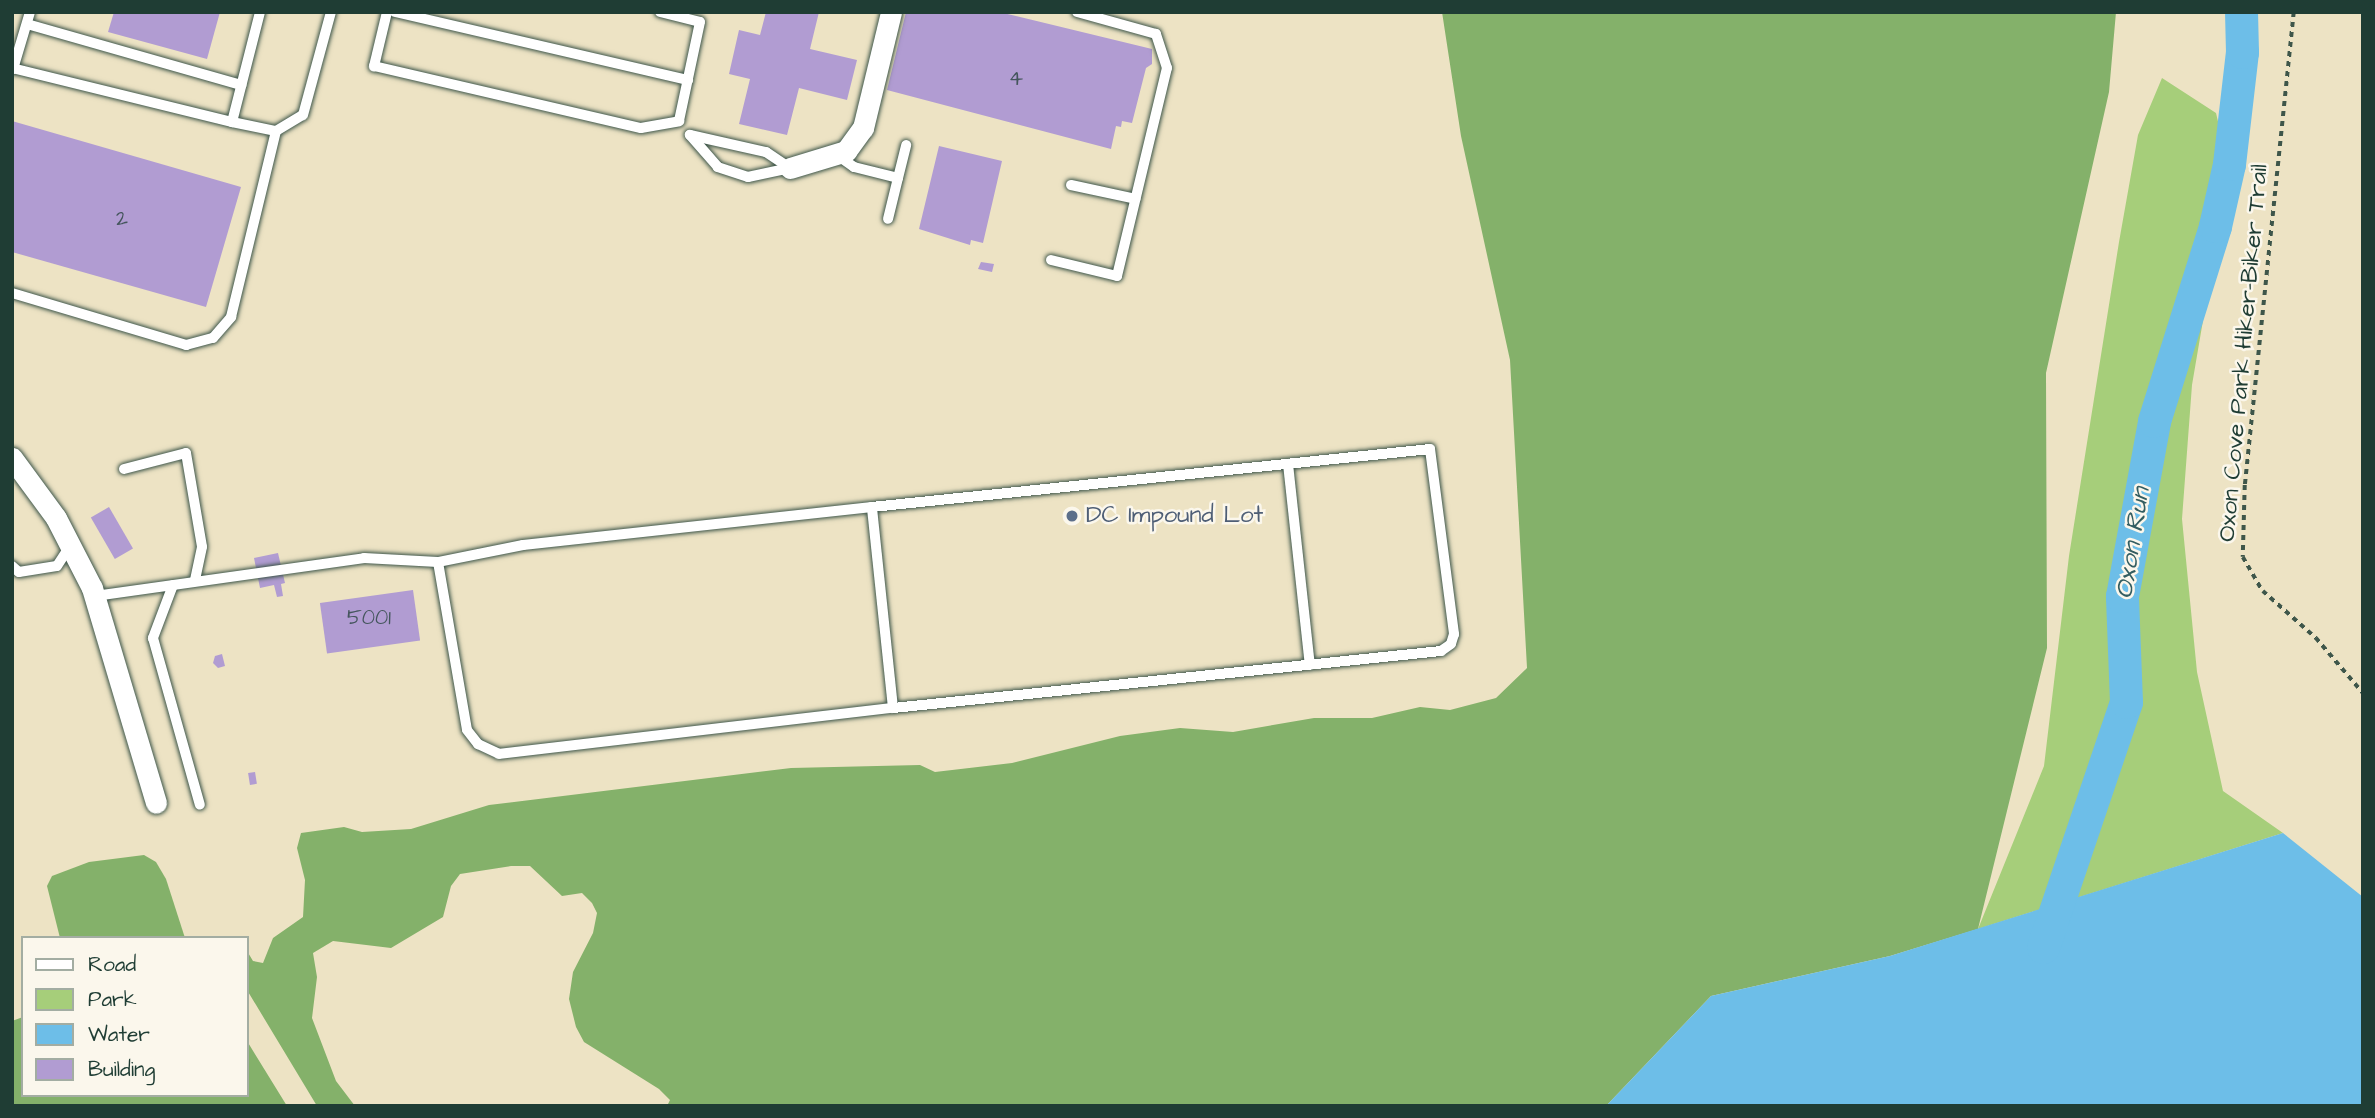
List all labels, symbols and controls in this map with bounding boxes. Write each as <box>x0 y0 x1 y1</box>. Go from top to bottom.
house number: 4 <box>1009 66 1023 92</box>
street label: Oxon Cove Park Hiker-Biker Trail <box>2213 163 2275 543</box>
house number: 2 <box>116 206 128 232</box>
water label: Oxon Run <box>2109 485 2157 601</box>
place label: DC Impound Lot <box>1086 502 1263 530</box>
marker: DC Impound Lot <box>1064 508 1080 524</box>
house number: 5001 <box>347 605 391 631</box>
legend <box>21 936 248 1097</box>
text: Road <box>88 950 136 979</box>
text: Park <box>88 985 137 1014</box>
text: Water <box>88 1020 150 1049</box>
text: Building <box>88 1055 155 1084</box>

